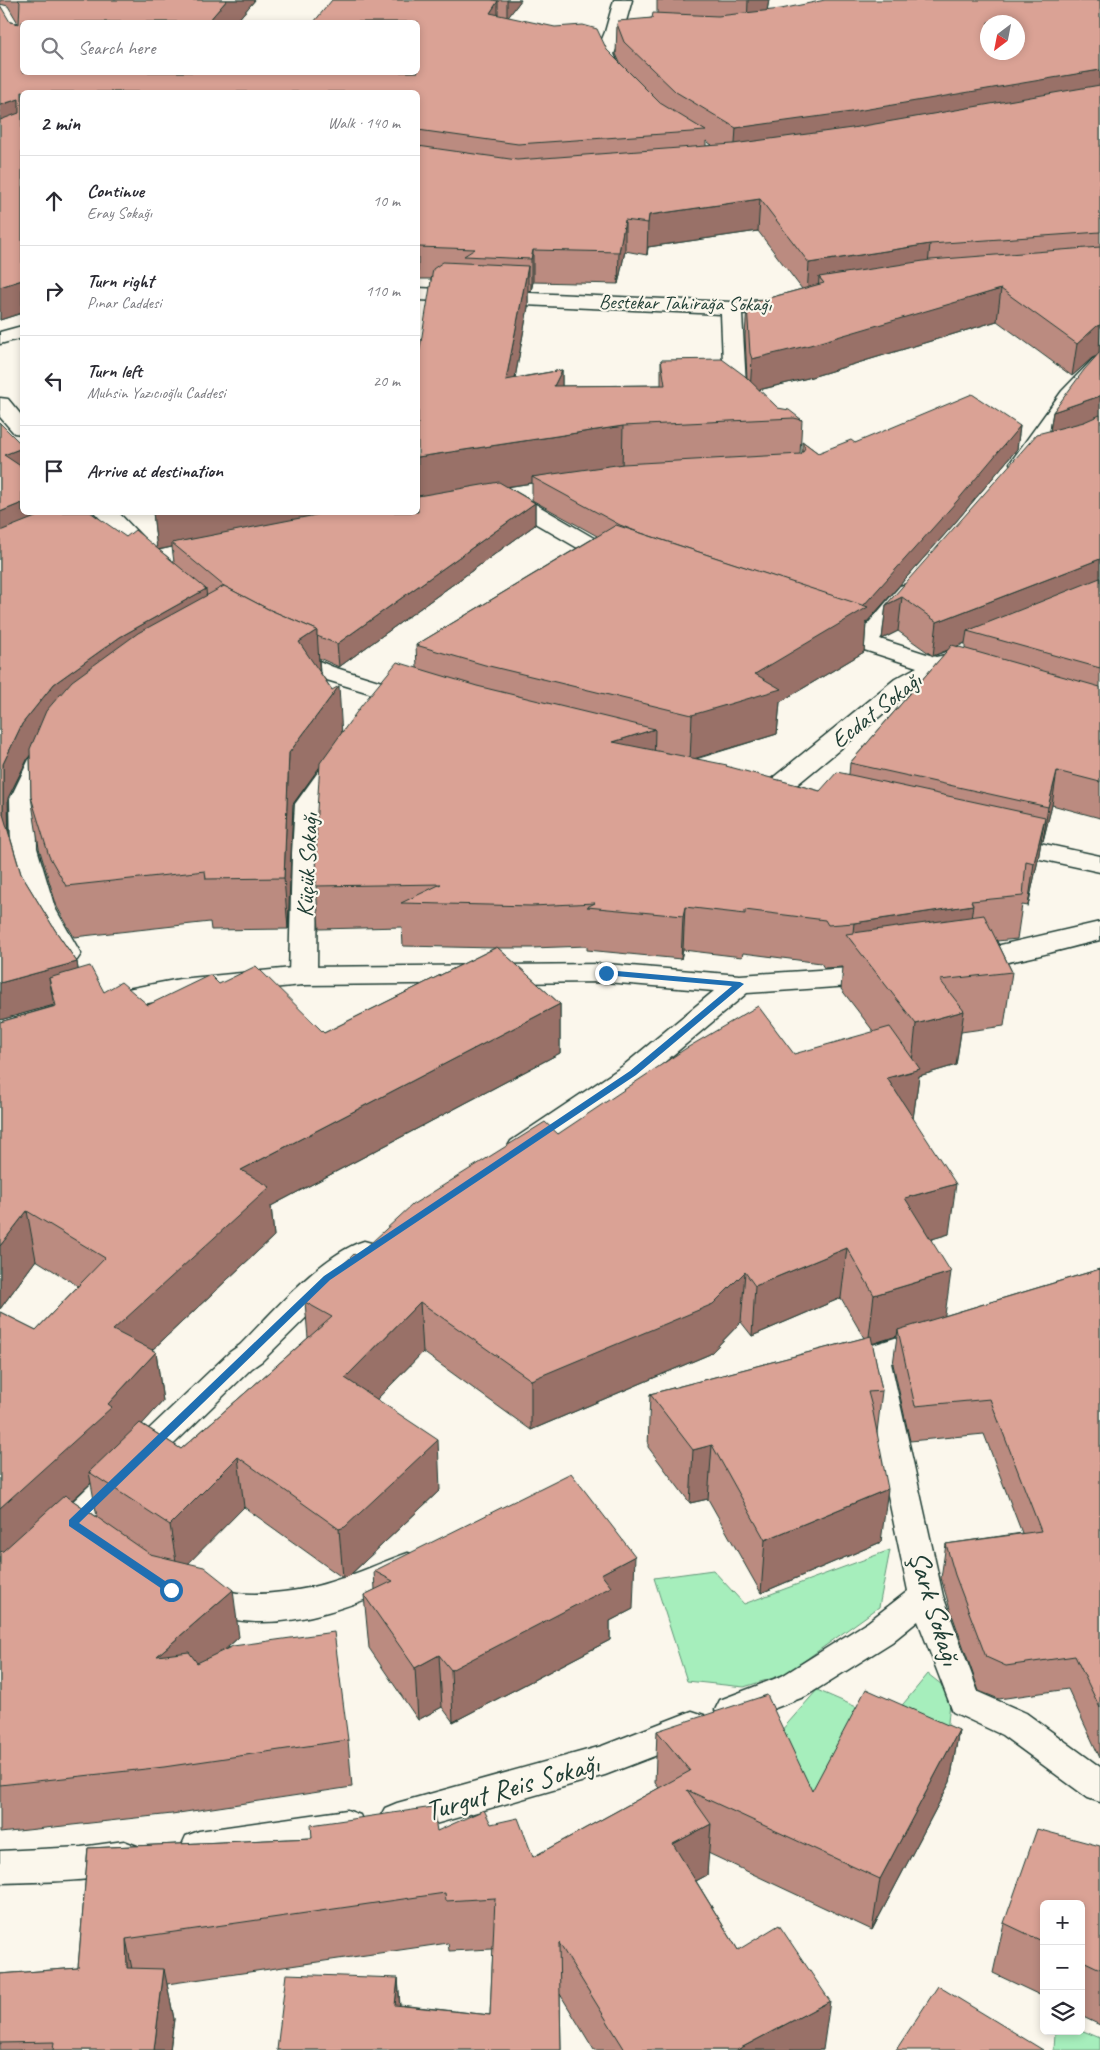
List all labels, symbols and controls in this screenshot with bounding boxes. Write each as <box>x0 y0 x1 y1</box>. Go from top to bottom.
north arrow <box>980 15 1025 60</box>
search box <box>20 20 420 75</box>
icon: search <box>38 34 66 62</box>
text: Search here <box>78 36 155 60</box>
text: 2 min <box>40 110 80 136</box>
text: Walk · 140 m <box>328 113 400 133</box>
text: Continue <box>87 179 144 203</box>
icon: ahead <box>40 187 68 215</box>
text: 10 m <box>373 191 400 211</box>
text: Eray Sokağı <box>87 203 152 223</box>
text: Turn right <box>87 269 154 293</box>
icon: right <box>40 277 68 305</box>
text: 110 m <box>366 281 400 301</box>
street label: Bestekar Tahirağa Sokağı <box>599 289 773 317</box>
text: Pınar Caddesi <box>87 293 161 313</box>
text: Turn left <box>87 359 142 383</box>
icon: left <box>40 367 68 395</box>
text: 20 m <box>373 371 400 391</box>
text: Muhsin Yazıcıoğlu Caddesi <box>87 383 225 403</box>
icon: arrive <box>40 457 68 485</box>
text: Arrive at destination <box>87 459 223 483</box>
street label: Ecdat Sokağı <box>825 664 928 755</box>
street label: Küçük Sokağı <box>289 811 325 918</box>
route end <box>595 962 618 985</box>
street label: Şark Sokağı <box>900 1546 970 1671</box>
route start <box>160 1579 183 1602</box>
street label: Turgut Reis Sokağı <box>421 1744 605 1829</box>
map controls <box>1040 1900 1085 2035</box>
button: + <box>1040 1900 1085 1945</box>
button: − <box>1040 1945 1085 1990</box>
button: layers <box>1040 1990 1085 2035</box>

